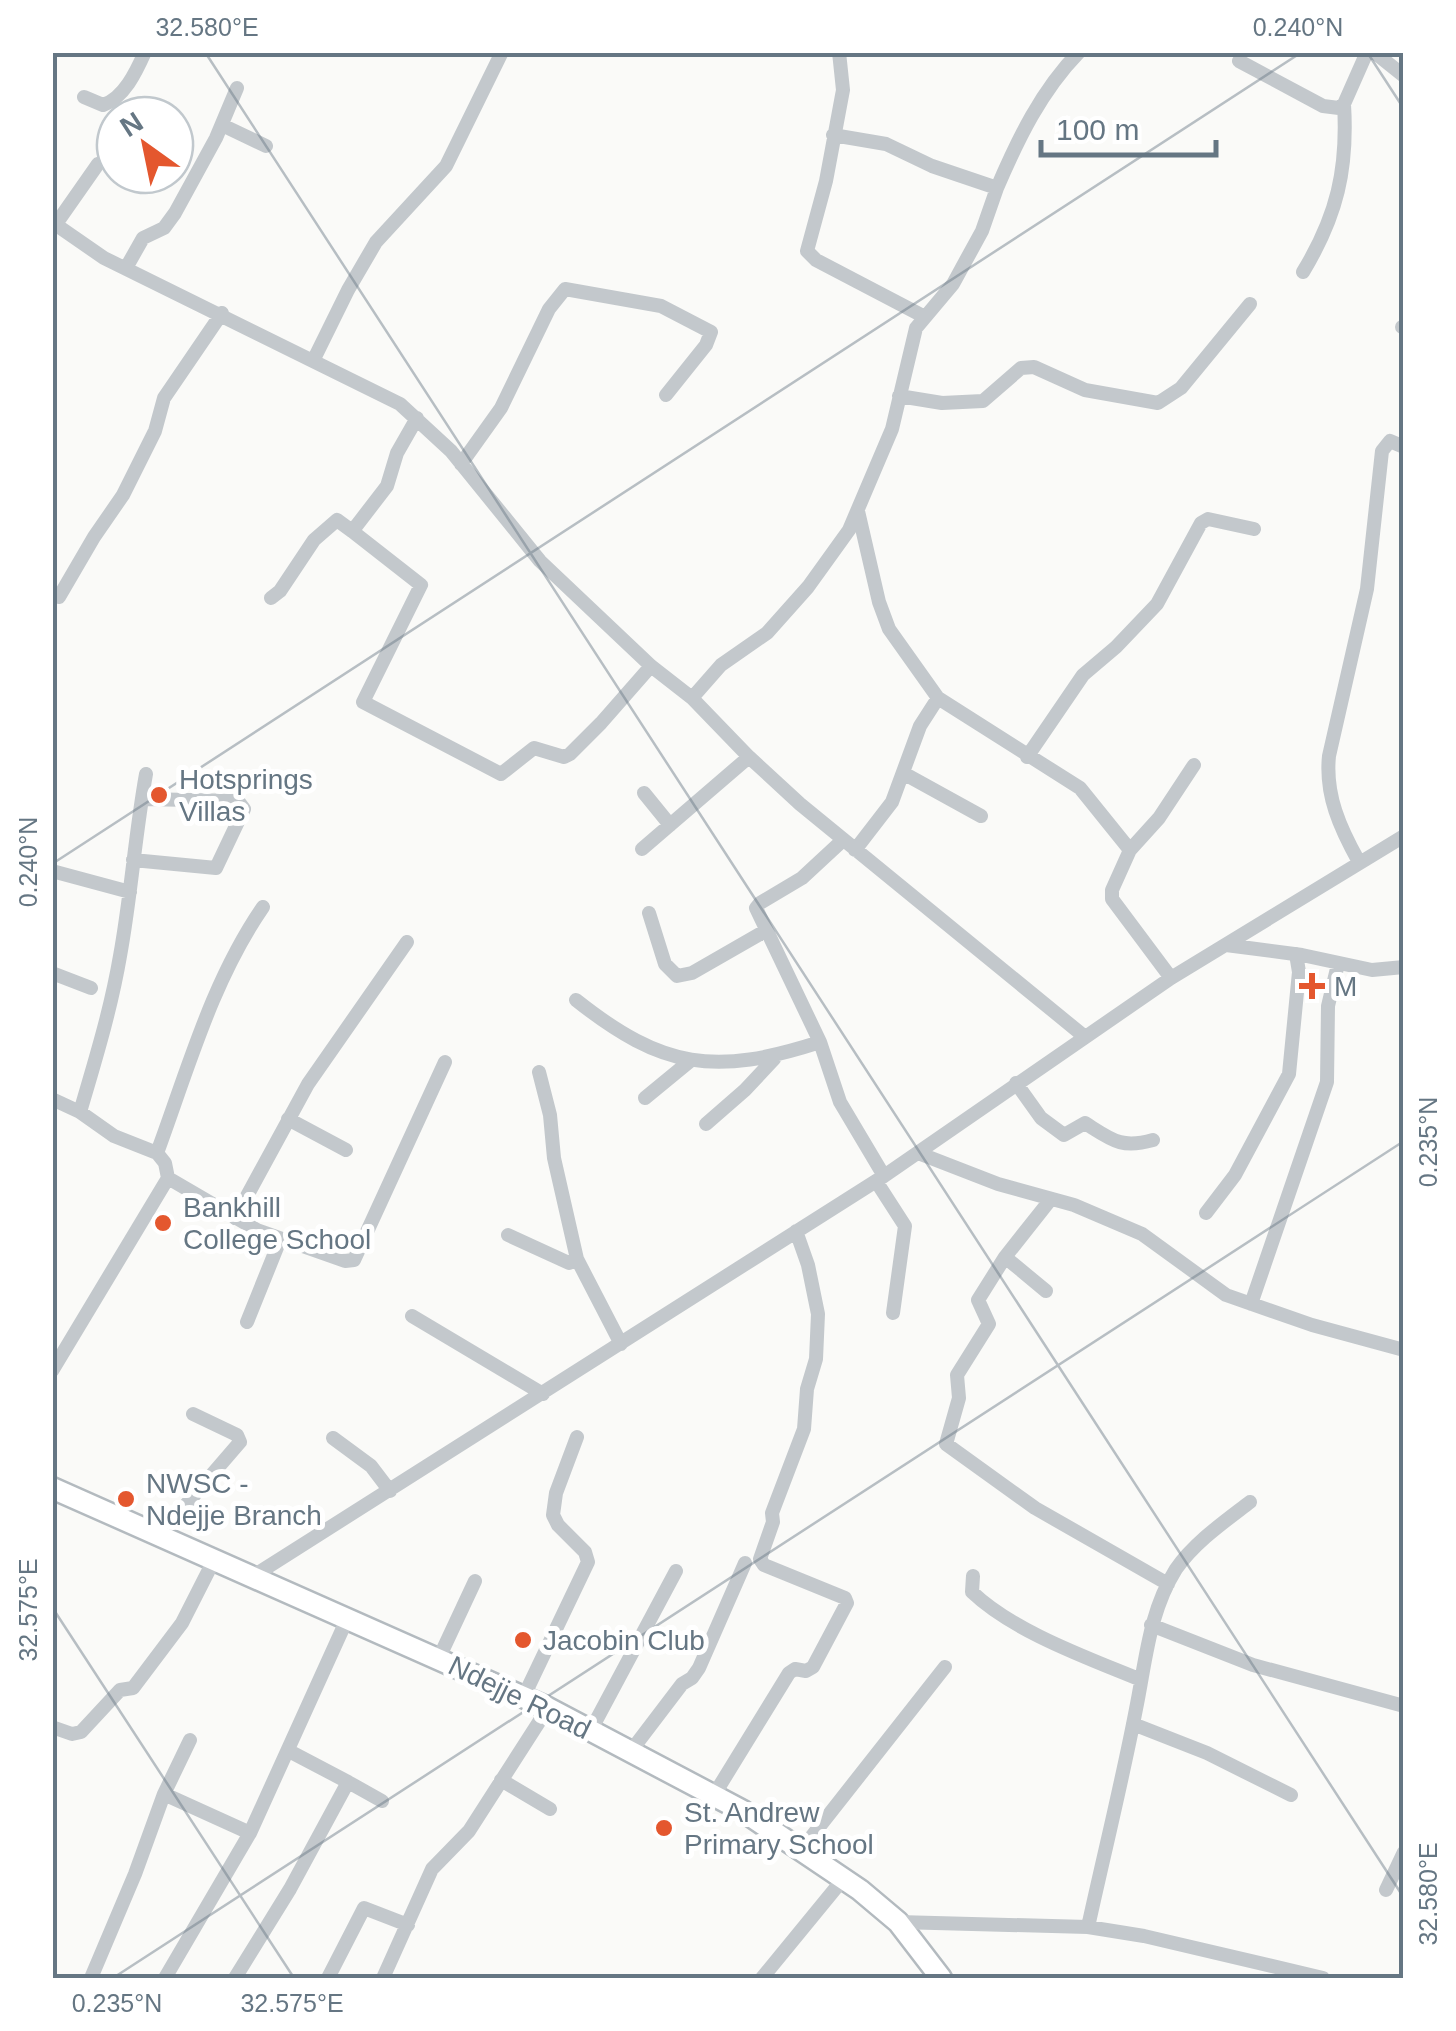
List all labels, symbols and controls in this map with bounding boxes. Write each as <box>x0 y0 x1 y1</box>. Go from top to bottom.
text: 32.580°E <box>155 13 259 41</box>
text: 0.240°N <box>1253 13 1343 41</box>
north arrow <box>95 95 195 195</box>
scale bar <box>1041 95 1216 157</box>
text: N <box>115 106 149 143</box>
text: 100 m <box>1056 113 1139 146</box>
place label: Hotsprings Villas <box>179 764 313 827</box>
marker: Hotsprings Villas <box>148 784 170 806</box>
text: 0.240°N <box>14 817 42 907</box>
place label: M <box>1334 971 1357 1002</box>
marker: M <box>1299 973 1325 999</box>
text: 0.235°N <box>1414 1097 1442 1187</box>
place label: Bankhill College School <box>183 1192 371 1255</box>
marker: Bankhill College School <box>152 1212 174 1234</box>
place label: NWSC - Ndejje Branch <box>146 1468 322 1531</box>
marker: NWSC - Ndejje Branch <box>115 1488 137 1510</box>
text: 32.575°E <box>14 1558 42 1662</box>
place label: Jacobin Club <box>543 1625 705 1656</box>
marker: Jacobin Club <box>512 1629 534 1651</box>
street label: Ndejje Road <box>444 1650 596 1745</box>
place label: St. Andrew Primary School <box>684 1797 874 1860</box>
marker: St. Andrew Primary School <box>653 1817 675 1839</box>
text: 32.580°E <box>1414 1842 1442 1946</box>
text: 0.235°N <box>72 1989 162 2017</box>
text: 32.575°E <box>240 1989 344 2017</box>

